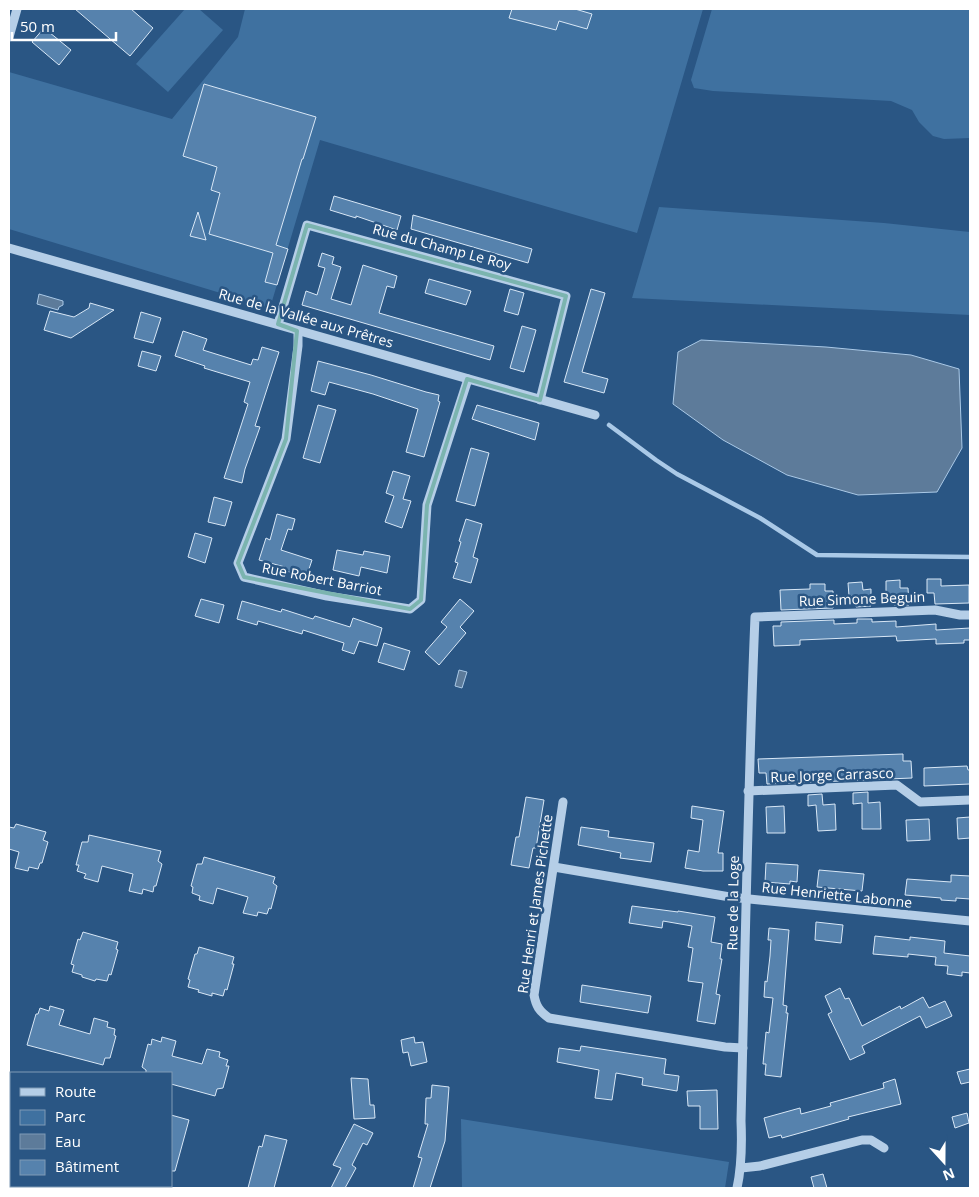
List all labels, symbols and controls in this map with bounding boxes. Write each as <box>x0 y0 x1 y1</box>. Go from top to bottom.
scale bar <box>12 10 116 42</box>
text: 50 m <box>20 16 55 36</box>
street label: Rue du Champ Le Roy <box>371 219 514 274</box>
street label: Rue de la Vallée aux Prêtres <box>217 283 396 352</box>
street label: Rue Robert Barriot <box>261 558 384 599</box>
street label: Rue Simone Beguin <box>798 587 926 610</box>
street label: Rue Jorge Carrasco <box>770 763 894 786</box>
street label: Rue Henri et James Pichette <box>513 813 556 995</box>
street label: Rue de la Loge <box>722 855 743 951</box>
street label: Rue Henriette Labonne <box>761 877 913 912</box>
legend <box>10 1072 172 1187</box>
text: Route <box>55 1081 96 1101</box>
text: Parc <box>55 1106 86 1126</box>
text: Eau <box>55 1131 81 1151</box>
north arrow <box>919 1137 969 1187</box>
text: Bâtiment <box>55 1156 119 1176</box>
text: N <box>940 1164 958 1186</box>

